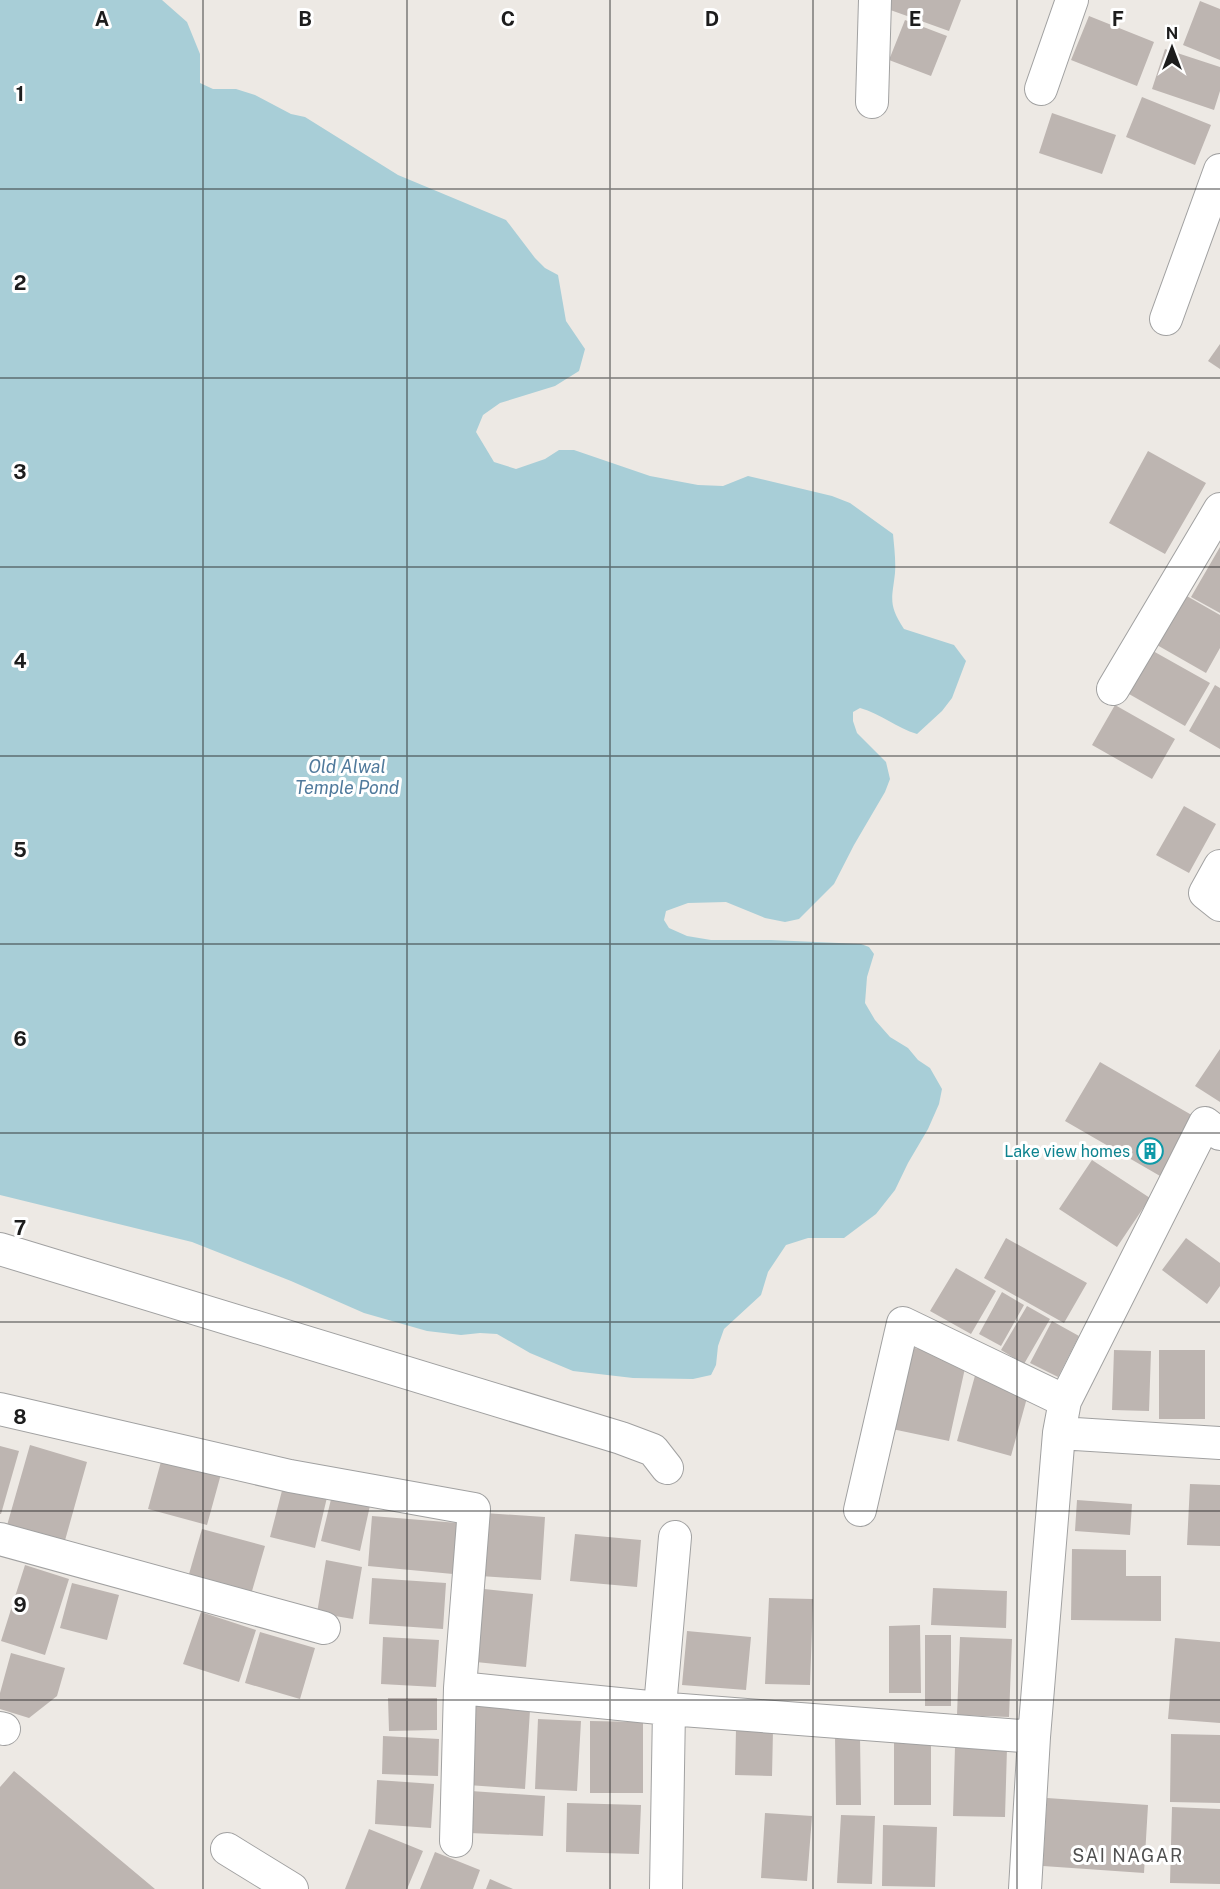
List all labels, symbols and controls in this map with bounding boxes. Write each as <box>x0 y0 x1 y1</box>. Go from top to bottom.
text: A <box>95 7 109 31</box>
text: B <box>298 7 312 31</box>
text: C <box>501 7 515 31</box>
text: D <box>705 7 719 31</box>
text: E <box>909 7 921 31</box>
text: F <box>1112 7 1124 31</box>
north arrow <box>1142 18 1202 78</box>
text: N <box>1166 24 1178 43</box>
text: 1 <box>16 82 24 106</box>
text: 2 <box>14 271 26 295</box>
text: 3 <box>13 460 27 484</box>
text: 4 <box>13 649 27 673</box>
water label: Old Alwal Temple Pond <box>295 756 400 798</box>
text: 5 <box>13 838 27 862</box>
text: 6 <box>13 1027 27 1051</box>
building icon: Lake view homes <box>1135 1136 1165 1166</box>
place label: Lake view homes <box>1004 1142 1130 1161</box>
text: 7 <box>14 1216 26 1240</box>
text: 8 <box>13 1405 27 1429</box>
text: 9 <box>13 1593 27 1617</box>
district label: SAI NAGAR <box>1072 1845 1184 1866</box>

